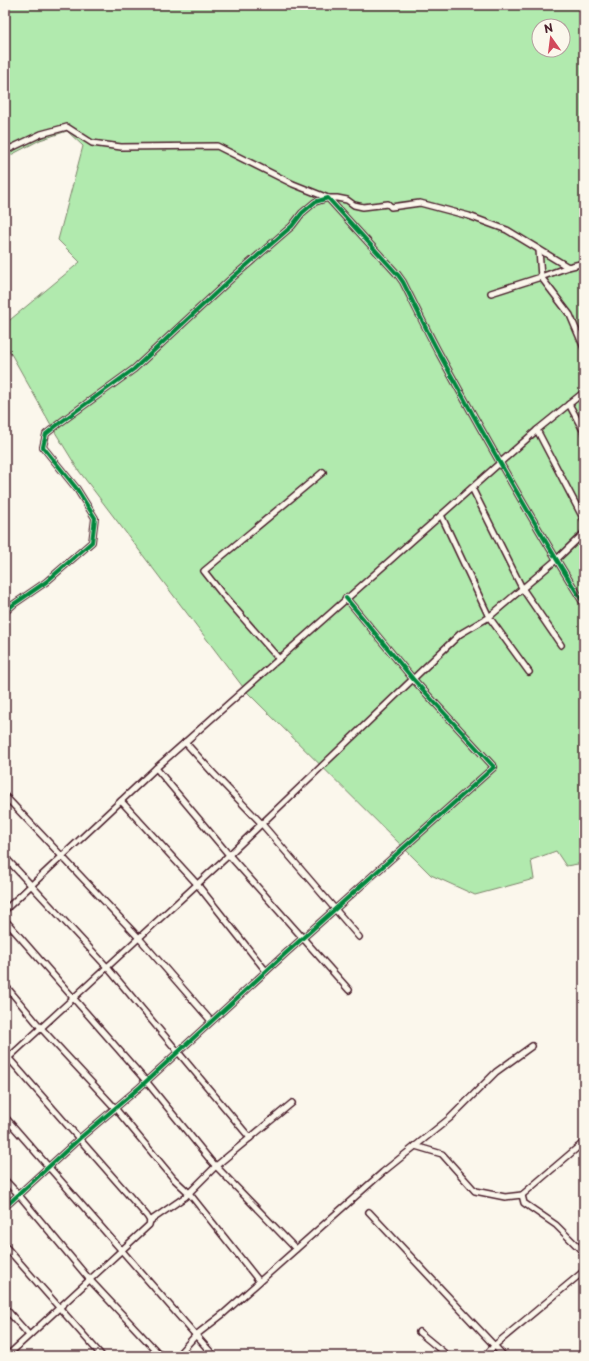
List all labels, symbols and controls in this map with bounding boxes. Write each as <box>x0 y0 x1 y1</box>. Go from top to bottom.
north arrow <box>531 18 571 58</box>
text: N <box>542 18 555 37</box>

